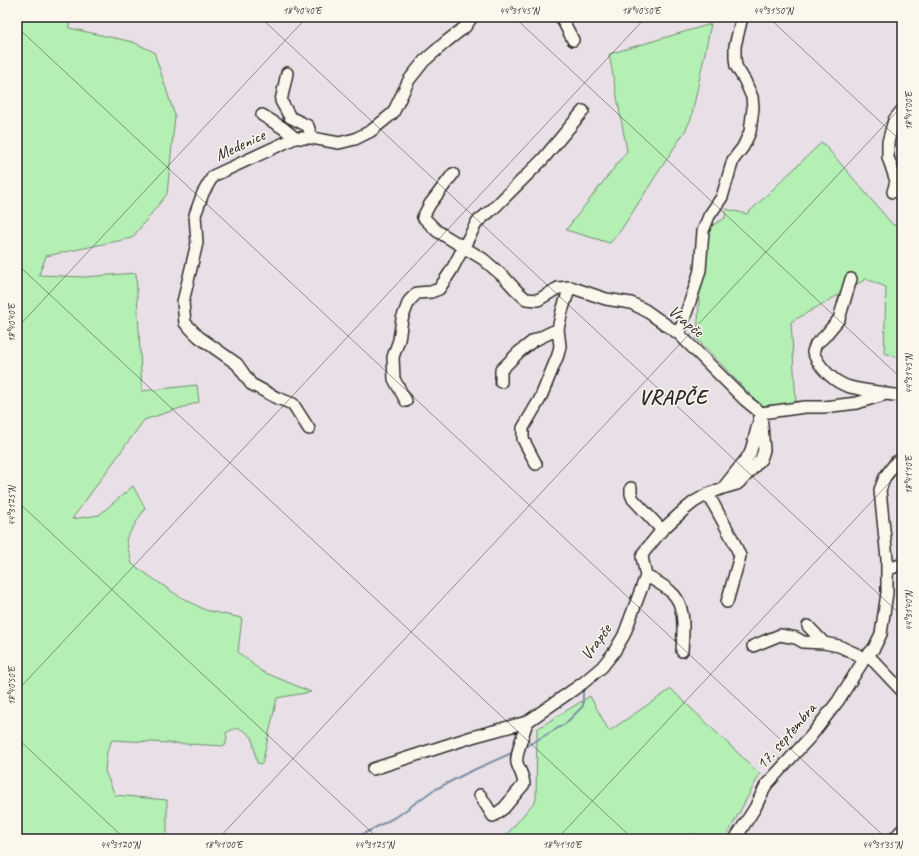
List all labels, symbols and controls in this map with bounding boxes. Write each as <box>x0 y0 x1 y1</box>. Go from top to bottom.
text: 18°40'40"E <box>283 4 323 17</box>
text: 44°31'45"N <box>499 4 541 17</box>
text: 18°40'50"E <box>622 4 662 17</box>
text: 44°31'50"N <box>753 4 795 17</box>
text: 18°41'00"E <box>902 90 915 130</box>
street label: Medenice <box>212 124 270 166</box>
street label: Vrapče <box>664 300 709 342</box>
text: 18°40'40"E <box>5 302 18 342</box>
text: 44°31'45"N <box>902 352 915 394</box>
district label: VRAPČE <box>639 384 709 410</box>
text: 18°41'10"E <box>902 454 915 494</box>
text: 44°31'25"N <box>5 484 18 526</box>
text: 44°31'40"N <box>902 589 915 631</box>
street label: Vrapče <box>576 619 617 664</box>
text: 18°40'50"E <box>5 665 18 705</box>
street label: 17. septembra <box>751 697 822 774</box>
text: 44°31'20"N <box>100 838 142 851</box>
text: 18°41'00"E <box>204 838 244 851</box>
text: 44°31'25"N <box>354 838 396 851</box>
text: 18°41'10"E <box>543 838 583 851</box>
text: 44°31'35"N <box>862 838 904 851</box>

